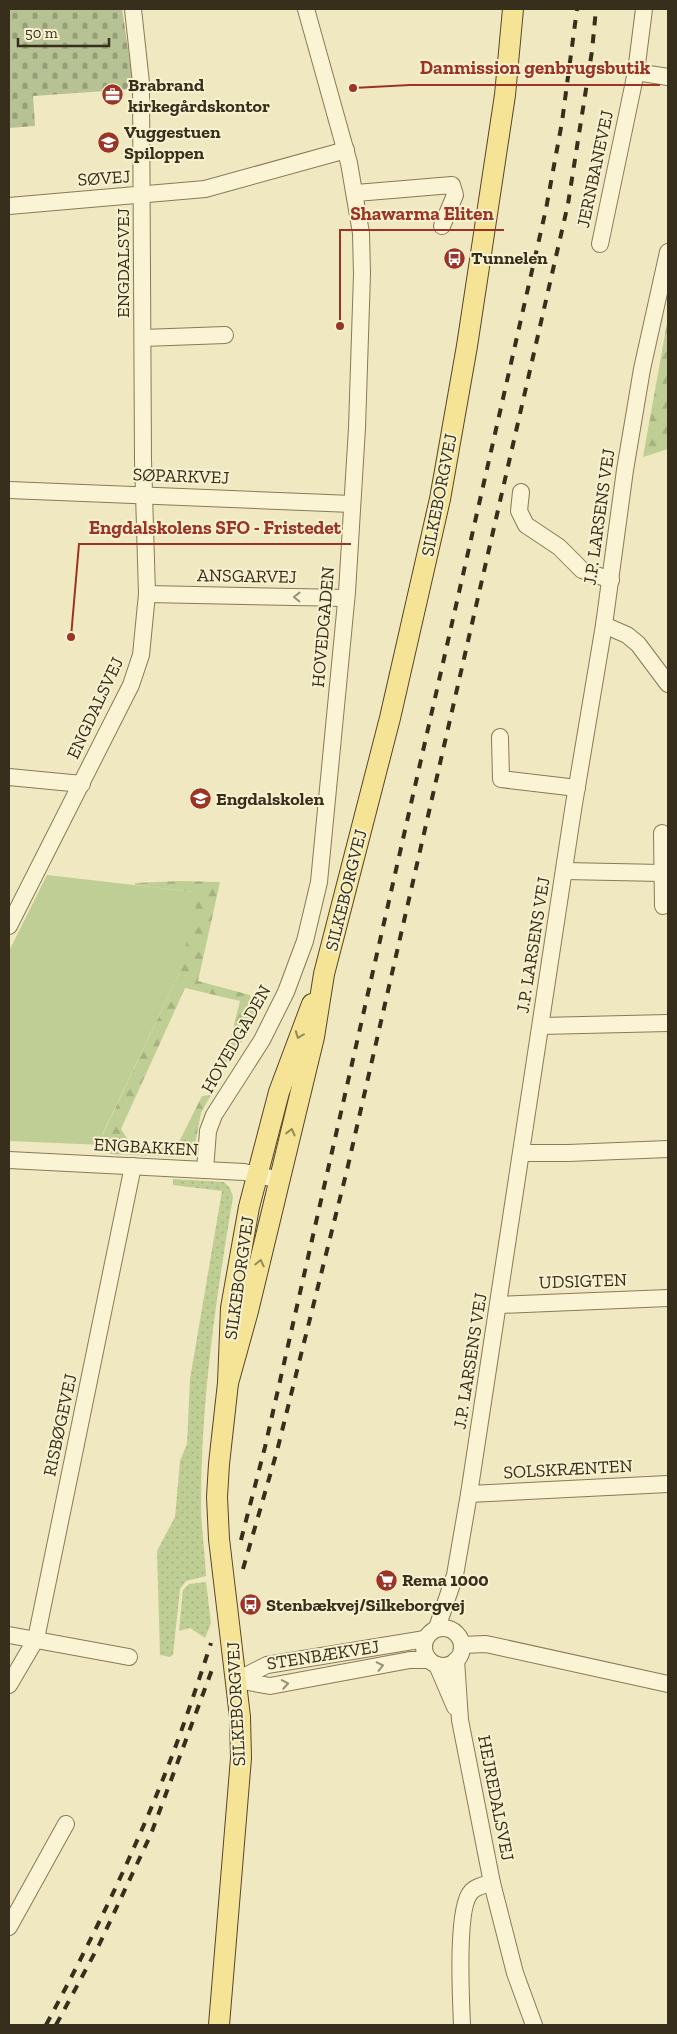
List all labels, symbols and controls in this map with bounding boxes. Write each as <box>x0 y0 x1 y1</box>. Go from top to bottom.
scale bar <box>18 15 109 47</box>
text: 50 m <box>25 24 58 42</box>
callout: Danmission genbrugsbutik <box>410 51 660 85</box>
text: Danmission genbrugsbutik <box>420 56 651 79</box>
place label: Brabrand kirkegårdskontor <box>128 74 270 117</box>
office icon: Brabrand kirkegårdskontor <box>100 83 124 107</box>
street label: JERNBANEVEJ <box>572 108 618 230</box>
place label: Vuggestuen Spiloppen <box>124 121 221 164</box>
school or university icon: Vuggestuen Spiloppen <box>96 130 120 154</box>
street label: SØVEJ <box>77 165 131 191</box>
callout: Shawarma Eliten <box>340 196 504 230</box>
text: Shawarma Eliten <box>350 202 494 225</box>
street label: ENGDALSVEJ <box>112 208 134 318</box>
bus stop icon: Tunnelen <box>443 246 467 270</box>
place label: Tunnelen <box>471 247 548 269</box>
street label: SILKEBORGVEJ <box>416 432 462 558</box>
street label: J.P. LARSENS VEJ <box>579 447 619 587</box>
street label: SØPARKVEJ <box>132 463 230 489</box>
callout: Engdalskolens SFO - Fristedet <box>79 510 351 544</box>
text: Engdalskolens SFO - Fristedet <box>89 516 342 539</box>
street label: ANSGARVEJ <box>197 564 297 588</box>
street label: HOVEDGADEN <box>307 566 339 688</box>
one-way arrow <box>293 592 300 602</box>
street label: ENGDALSVEJ <box>62 654 128 762</box>
school or university icon: Engdalskolen <box>188 787 212 811</box>
place label: Engdalskolen <box>216 788 324 810</box>
street label: SILKEBORGVEJ <box>320 827 372 953</box>
street label: J.P. LARSENS VEJ <box>511 875 555 1015</box>
street label: HOVEDGADEN <box>196 981 276 1097</box>
one-way arrow <box>295 1031 305 1039</box>
one-way arrow <box>285 1128 296 1137</box>
street label: ENGBAKKEN <box>93 1133 199 1161</box>
street label: SILKEBORGVEJ <box>219 1215 259 1341</box>
one-way arrow <box>254 1259 265 1268</box>
street label: UDSIGTEN <box>539 1268 627 1294</box>
street label: J.P. LARSENS VEJ <box>448 1291 492 1431</box>
street label: RISBØGEVEJ <box>38 1372 82 1478</box>
street label: SOLSKRÆNTEN <box>503 1455 633 1483</box>
supermarket icon: Rema 1000 <box>374 1568 398 1592</box>
place label: Rema 1000 <box>402 1569 489 1591</box>
bus stop icon: Stenbækvej/Silkeborgvej <box>238 1593 262 1617</box>
place label: Stenbækvej/Silkeborgvej <box>266 1594 465 1616</box>
street label: STENBÆKVEJ <box>265 1635 381 1675</box>
street label: SILKEBORGVEJ <box>222 1641 250 1767</box>
one-way arrow <box>376 1661 385 1672</box>
one-way arrow <box>280 1679 289 1689</box>
street label: HEJREDALSVEJ <box>473 1733 519 1863</box>

